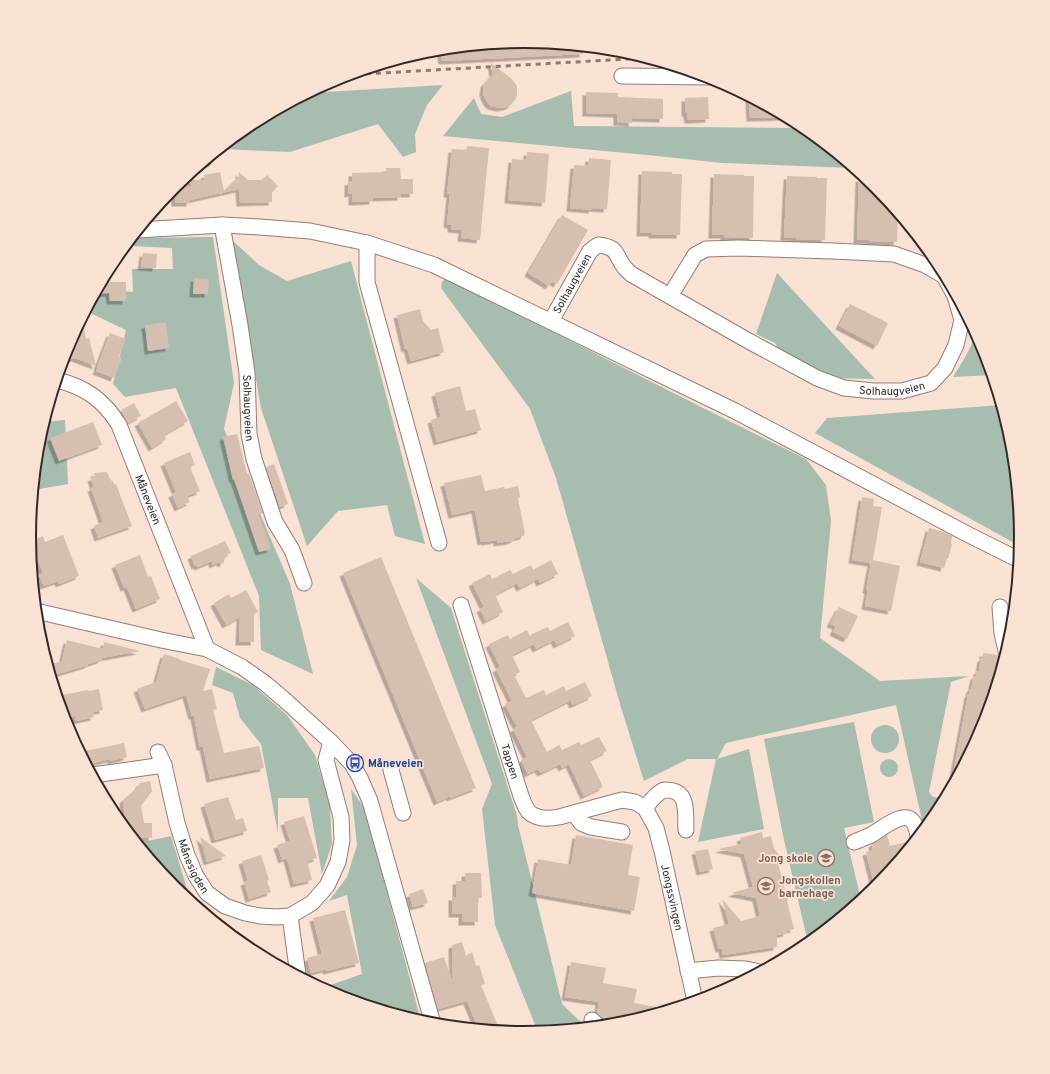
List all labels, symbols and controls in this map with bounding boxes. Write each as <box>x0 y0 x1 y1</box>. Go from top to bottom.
street label: Solhaugveien <box>551 251 595 316</box>
street label: Solhaugveien <box>239 374 256 443</box>
street label: Solhaugveien <box>858 379 927 399</box>
street label: Måneveien <box>131 473 164 527</box>
street label: Tappen <box>497 742 521 781</box>
bus stop icon: Måneveien <box>345 753 365 773</box>
place label: Måneveien <box>368 757 423 771</box>
street label: Månesigden <box>174 837 212 897</box>
school or university icon: Jong skole <box>816 848 836 868</box>
place label: Jong skole <box>758 852 813 866</box>
street label: Jongssvingen <box>657 863 685 932</box>
place label: Jongskollen barnehage <box>779 874 841 901</box>
school or university icon: Jongskollen barnehage <box>756 876 776 896</box>

